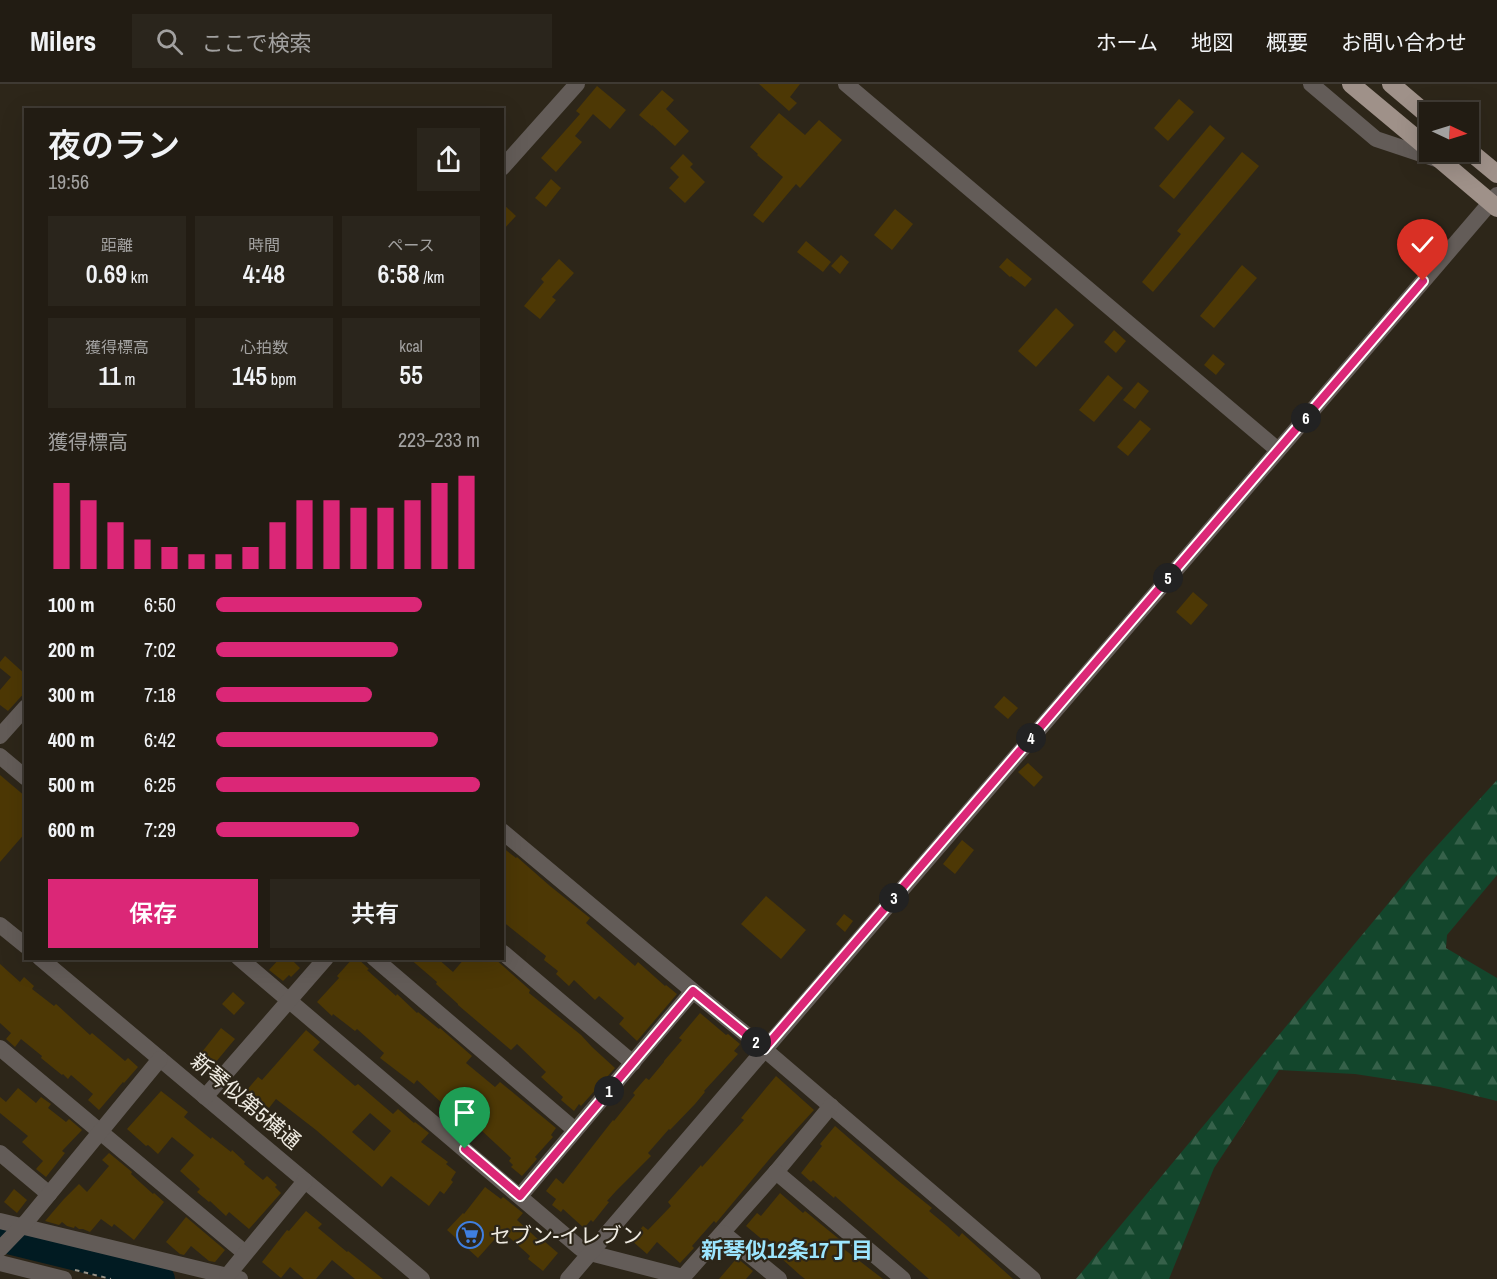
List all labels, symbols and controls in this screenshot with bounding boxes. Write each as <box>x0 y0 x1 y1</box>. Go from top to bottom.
search box <box>132 14 552 68</box>
text: Milers <box>30 22 96 60</box>
icon: search <box>153 25 186 58</box>
text: ここで検索 <box>201 28 311 58</box>
text: ホーム <box>1096 28 1158 57</box>
text: 地図 <box>1191 28 1233 57</box>
text: 概要 <box>1266 28 1308 57</box>
text: お問い合わせ <box>1341 28 1467 57</box>
north arrow <box>1419 102 1479 162</box>
map controls <box>1419 102 1479 162</box>
text: 夜のラン <box>48 123 180 167</box>
button: share <box>417 128 480 191</box>
text: 19:56 <box>48 168 89 195</box>
pin <box>1397 219 1448 281</box>
icon: check <box>1406 228 1439 261</box>
text: 距離 <box>101 234 133 256</box>
text: 時間 <box>248 234 280 256</box>
text: ペース <box>387 234 435 256</box>
text: 0.69 <box>86 256 127 291</box>
text: 4:48 <box>243 256 285 291</box>
text: 6:58 <box>377 256 420 291</box>
text: km <box>127 266 148 288</box>
text: /km <box>420 266 445 288</box>
text: kcal <box>399 335 423 357</box>
text: 獲得標高 <box>85 336 149 358</box>
text: 心拍数 <box>240 336 288 358</box>
text: 55 <box>399 357 423 392</box>
text: 11 <box>99 358 121 393</box>
text: 145 <box>232 358 267 393</box>
text: m <box>121 368 136 390</box>
text: bpm <box>267 368 296 390</box>
pin: 6 <box>1291 403 1321 433</box>
text: 6 <box>1302 407 1310 429</box>
text: 223–233 m <box>398 426 480 453</box>
text: 獲得標高 <box>48 428 128 455</box>
pin: 5 <box>1153 563 1183 593</box>
text: 5 <box>1164 567 1172 589</box>
text: 100 m <box>48 591 95 618</box>
text: 6:50 <box>144 591 176 618</box>
text: 200 m <box>48 636 95 663</box>
text: 7:02 <box>144 636 176 663</box>
text: 300 m <box>48 681 95 708</box>
text: 7:18 <box>144 681 176 708</box>
pin: 4 <box>1016 723 1046 753</box>
text: 400 m <box>48 726 95 753</box>
text: 6:42 <box>144 726 176 753</box>
text: 4 <box>1027 727 1035 749</box>
text: 500 m <box>48 771 95 798</box>
text: 6:25 <box>144 771 176 798</box>
text: 600 m <box>48 816 95 843</box>
text: 7:29 <box>144 816 176 843</box>
button: 保存 <box>48 879 258 948</box>
button: 共有 <box>270 879 480 948</box>
pin: 3 <box>879 883 909 913</box>
text: 3 <box>890 887 898 909</box>
pin: 2 <box>741 1027 771 1057</box>
text: 2 <box>752 1031 760 1053</box>
street label: 新琴似第5横通 <box>185 1046 307 1156</box>
pin: 1 <box>594 1076 624 1106</box>
text: 1 <box>605 1080 613 1102</box>
pin <box>439 1087 490 1149</box>
icon: arrive <box>448 1096 481 1129</box>
supermarket icon: セブン-イレブン <box>455 1220 485 1250</box>
place label: セブン-イレブン <box>490 1221 643 1250</box>
district label: 新琴似12条17丁目 <box>701 1235 873 1265</box>

